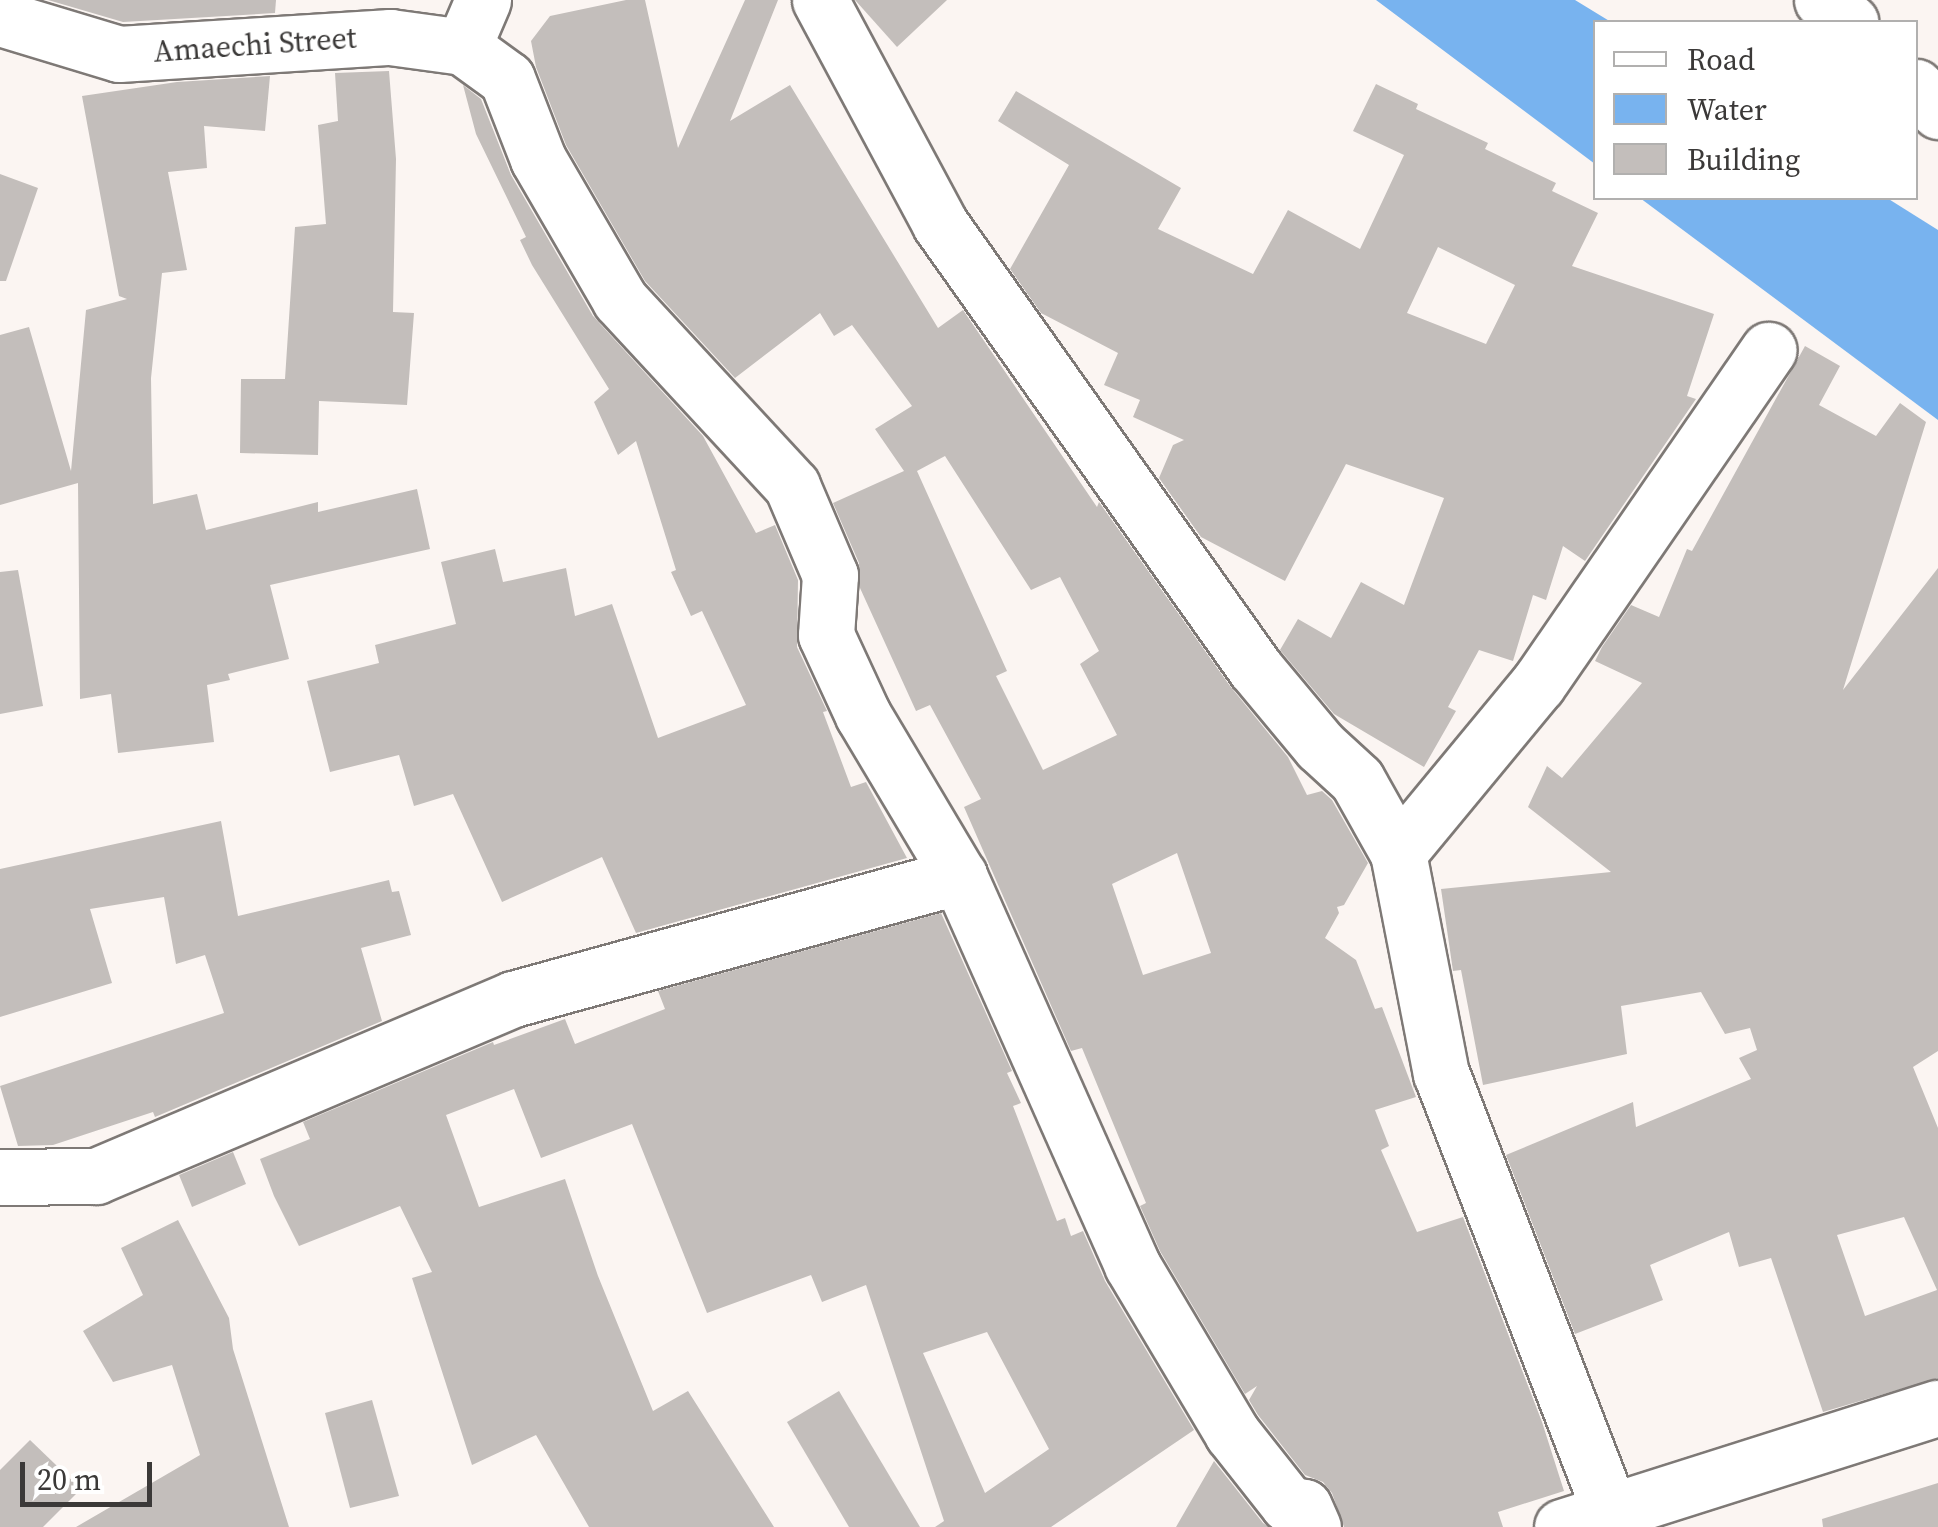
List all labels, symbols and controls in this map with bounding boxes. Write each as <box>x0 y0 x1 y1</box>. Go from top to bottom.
street label: Amaechi Street <box>152 20 358 70</box>
legend <box>1593 20 1918 200</box>
text: Road <box>1687 39 1755 80</box>
text: Water <box>1687 89 1767 130</box>
text: Building <box>1687 139 1800 180</box>
scale bar <box>25 1442 158 1504</box>
text: 20 m <box>37 1459 101 1500</box>

